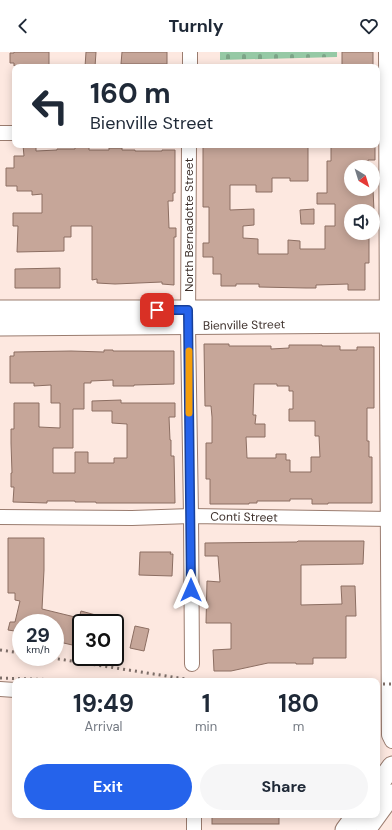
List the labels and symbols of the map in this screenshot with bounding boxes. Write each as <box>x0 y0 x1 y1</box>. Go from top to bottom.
street label: North Bernadotte Street <box>181 158 197 292</box>
north arrow <box>344 160 380 196</box>
pin <box>140 293 174 327</box>
street label: Bienville Street <box>203 316 286 334</box>
street label: Conti Street <box>210 508 278 526</box>
position arrow <box>170 569 212 611</box>
speed limit sign: 30 <box>72 614 124 666</box>

